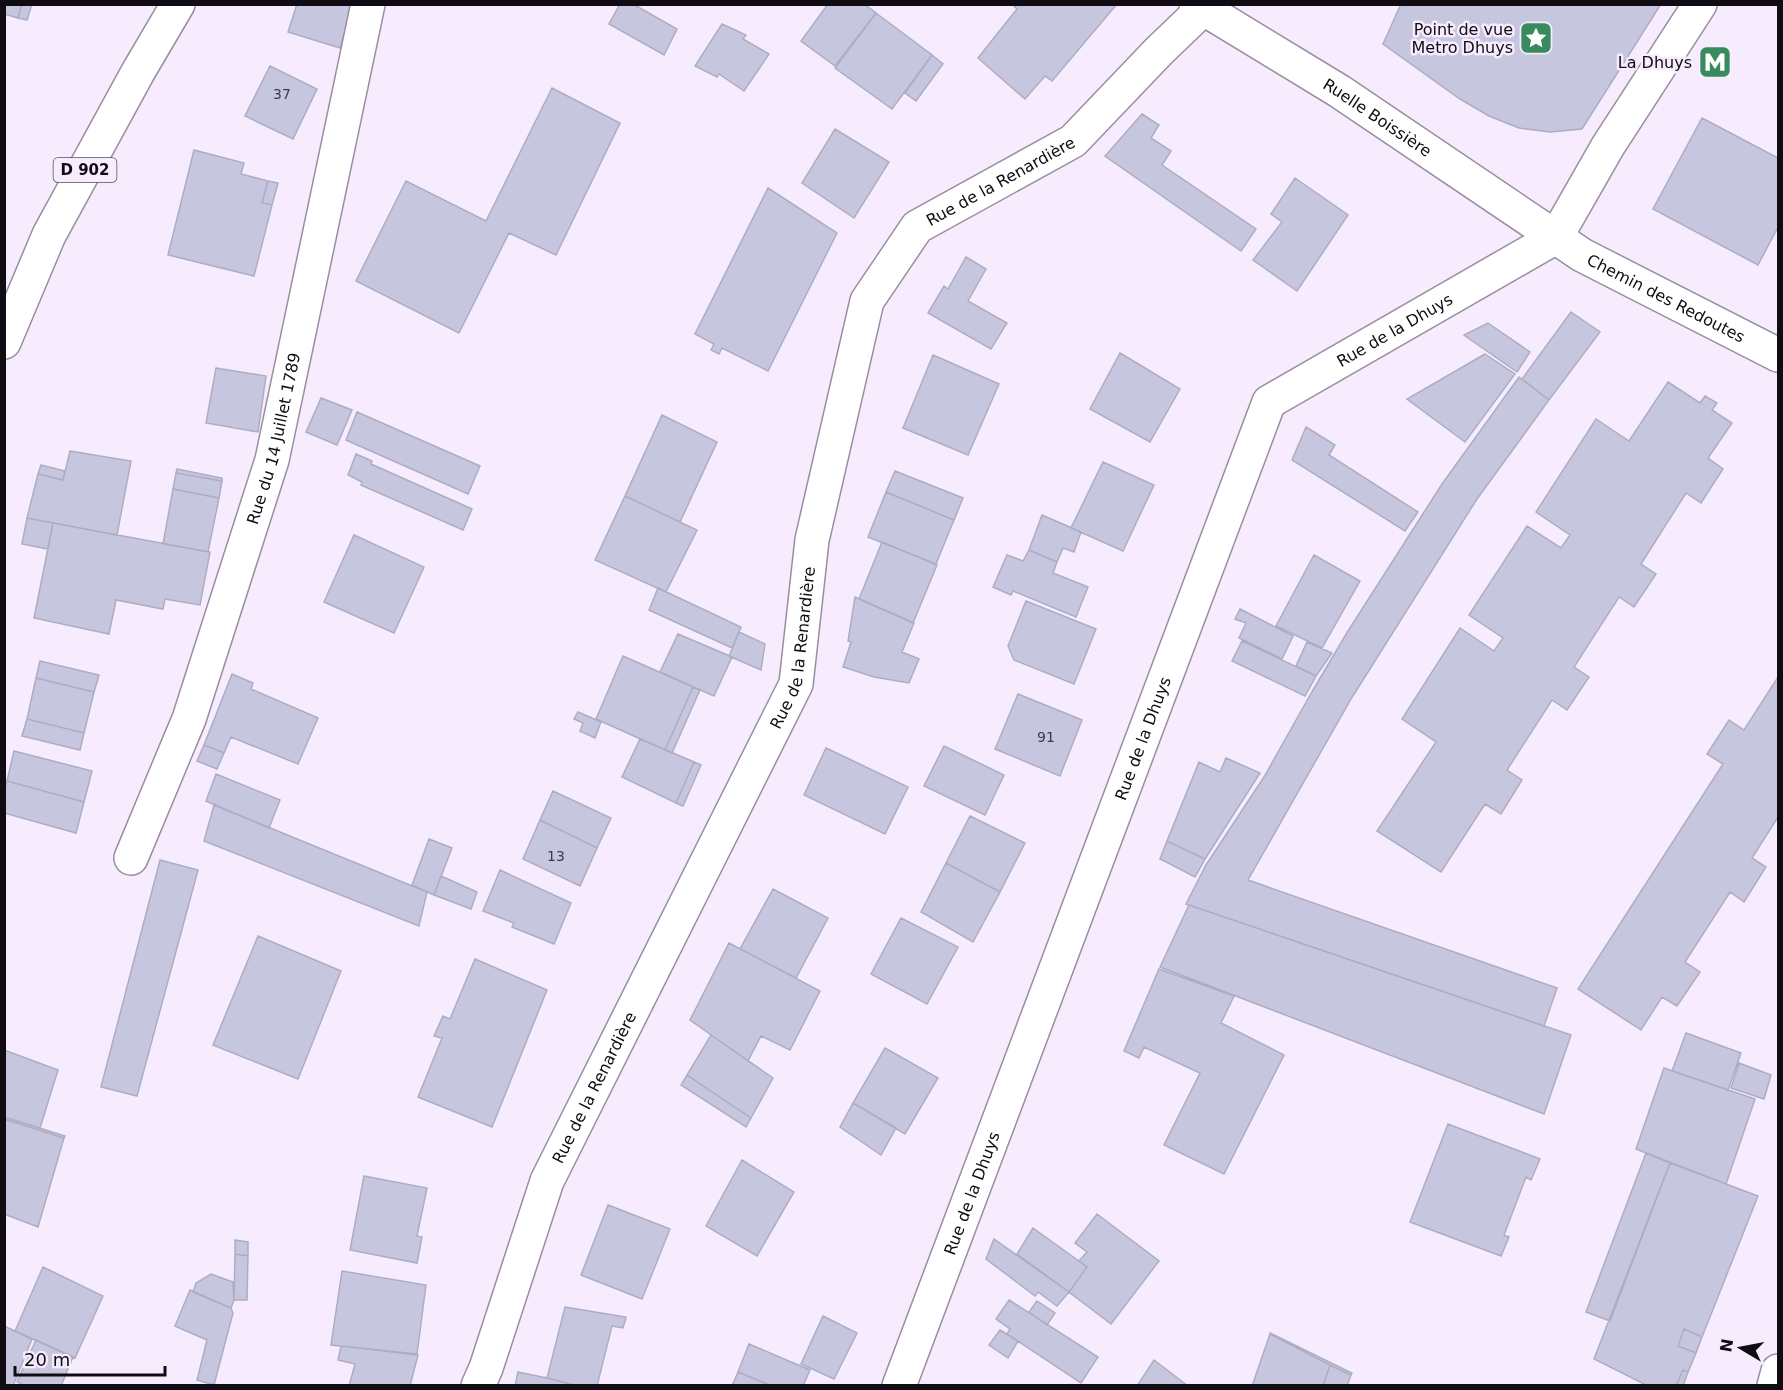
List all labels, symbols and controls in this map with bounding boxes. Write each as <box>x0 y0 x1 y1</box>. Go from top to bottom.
place label: Point de vue Metro Dhuys <box>1412 20 1513 57</box>
place icon: Point de vue Metro Dhuys <box>1518 20 1554 56</box>
metro station icon: La Dhuys <box>1697 44 1733 80</box>
place label: La Dhuys <box>1618 53 1692 72</box>
street label: Ruelle Boissière <box>1320 75 1435 161</box>
house number: 37 <box>273 86 291 102</box>
street label: Rue de la Renardière <box>923 133 1078 230</box>
road number: D 902 <box>54 158 116 182</box>
street label: Chemin des Redoutes <box>1584 250 1748 347</box>
street label: Rue de la Dhuys <box>1333 290 1456 371</box>
street label: Rue du 14 Juillet 1789 <box>243 351 304 527</box>
street label: Rue de la Renardière <box>766 566 819 732</box>
street label: Rue de la Dhuys <box>1111 674 1175 803</box>
house number: 91 <box>1037 729 1055 745</box>
house number: 13 <box>547 848 565 864</box>
street label: Rue de la Renardière <box>548 1009 640 1167</box>
street label: Rue de la Dhuys <box>940 1129 1004 1258</box>
north arrow <box>1711 1318 1771 1378</box>
text: N <box>1716 1337 1737 1354</box>
scale bar <box>15 1339 165 1377</box>
text: 20 m <box>24 1349 70 1370</box>

